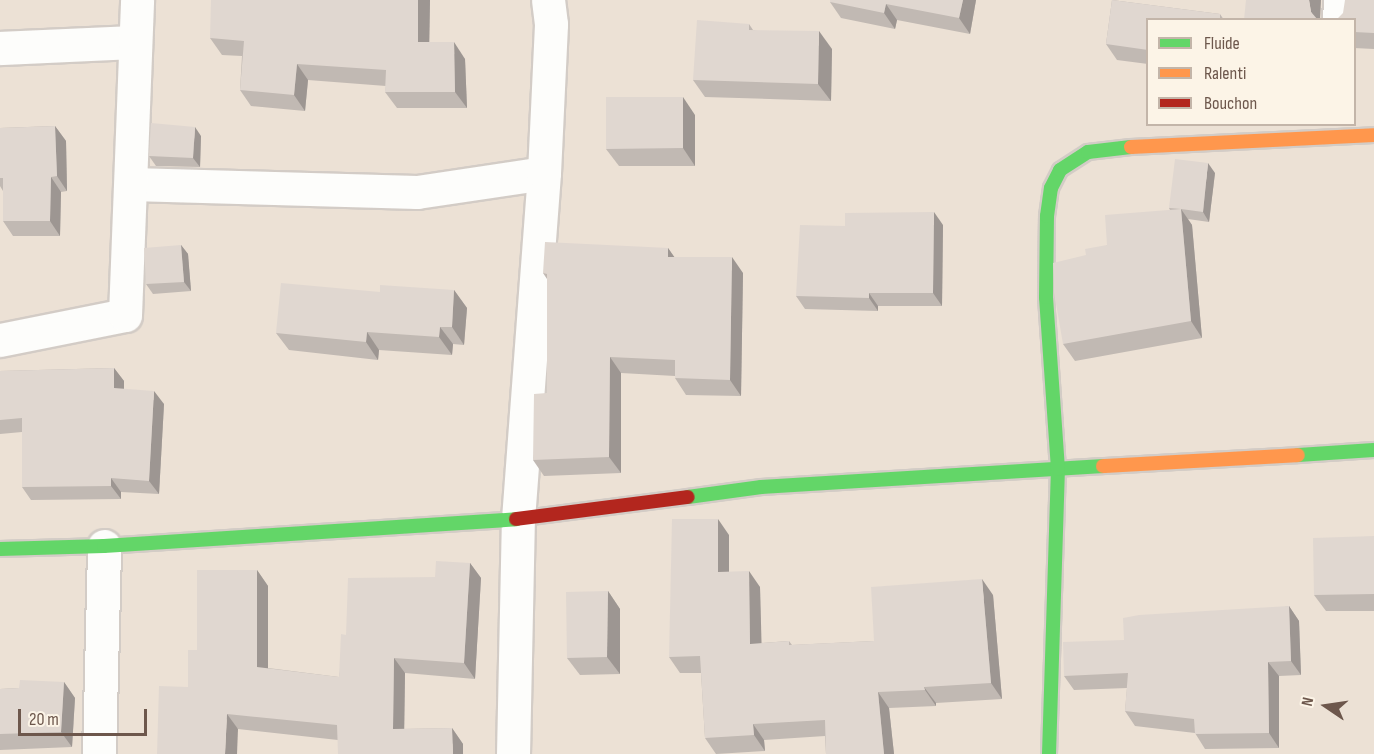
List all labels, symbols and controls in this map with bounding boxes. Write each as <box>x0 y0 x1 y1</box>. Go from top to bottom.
legend <box>1146 18 1356 126</box>
text: Fluide <box>1204 33 1240 54</box>
text: Ralenti <box>1204 63 1246 84</box>
text: Bouchon <box>1204 93 1257 114</box>
north arrow <box>1296 676 1356 736</box>
text: N <box>1298 696 1318 708</box>
scale bar <box>21 697 150 735</box>
text: 20 m <box>29 709 59 730</box>

